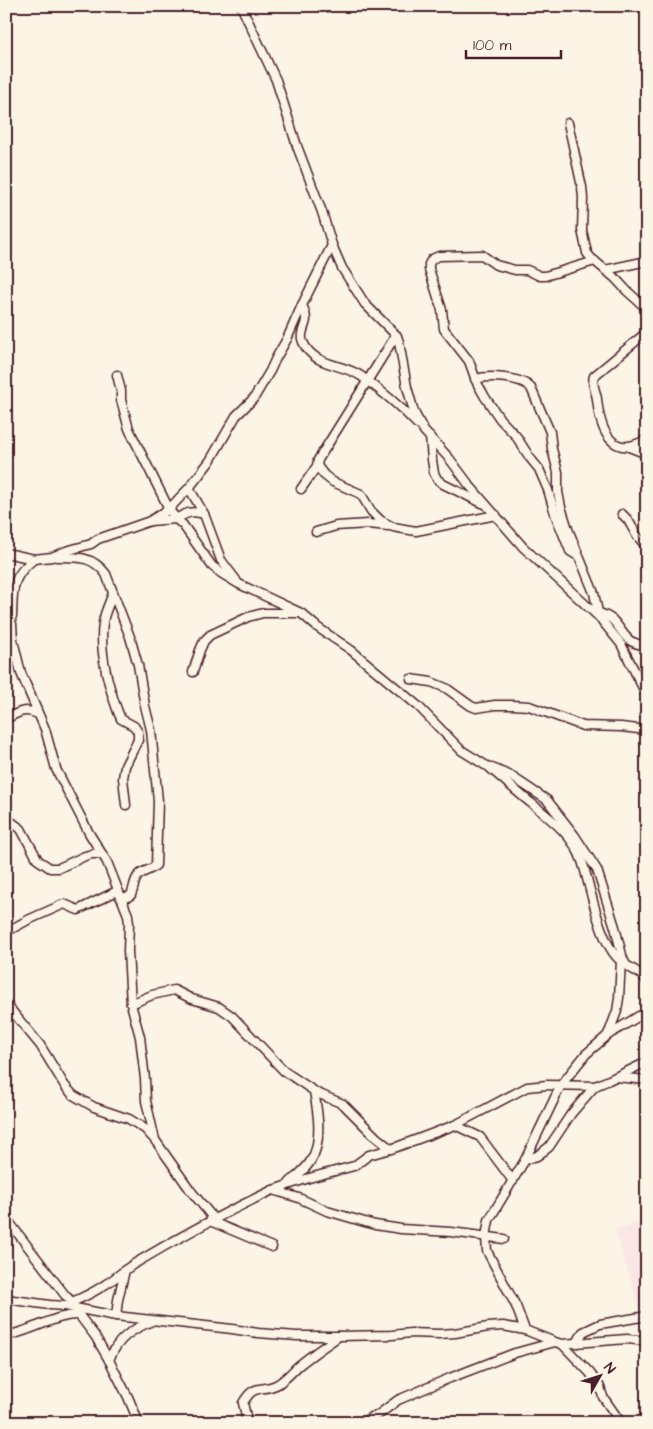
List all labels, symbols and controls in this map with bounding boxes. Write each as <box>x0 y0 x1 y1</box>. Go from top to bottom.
scale bar <box>466 28 560 60</box>
text: 100 m <box>473 35 512 56</box>
north arrow <box>576 1352 626 1402</box>
text: N <box>599 1359 620 1378</box>

